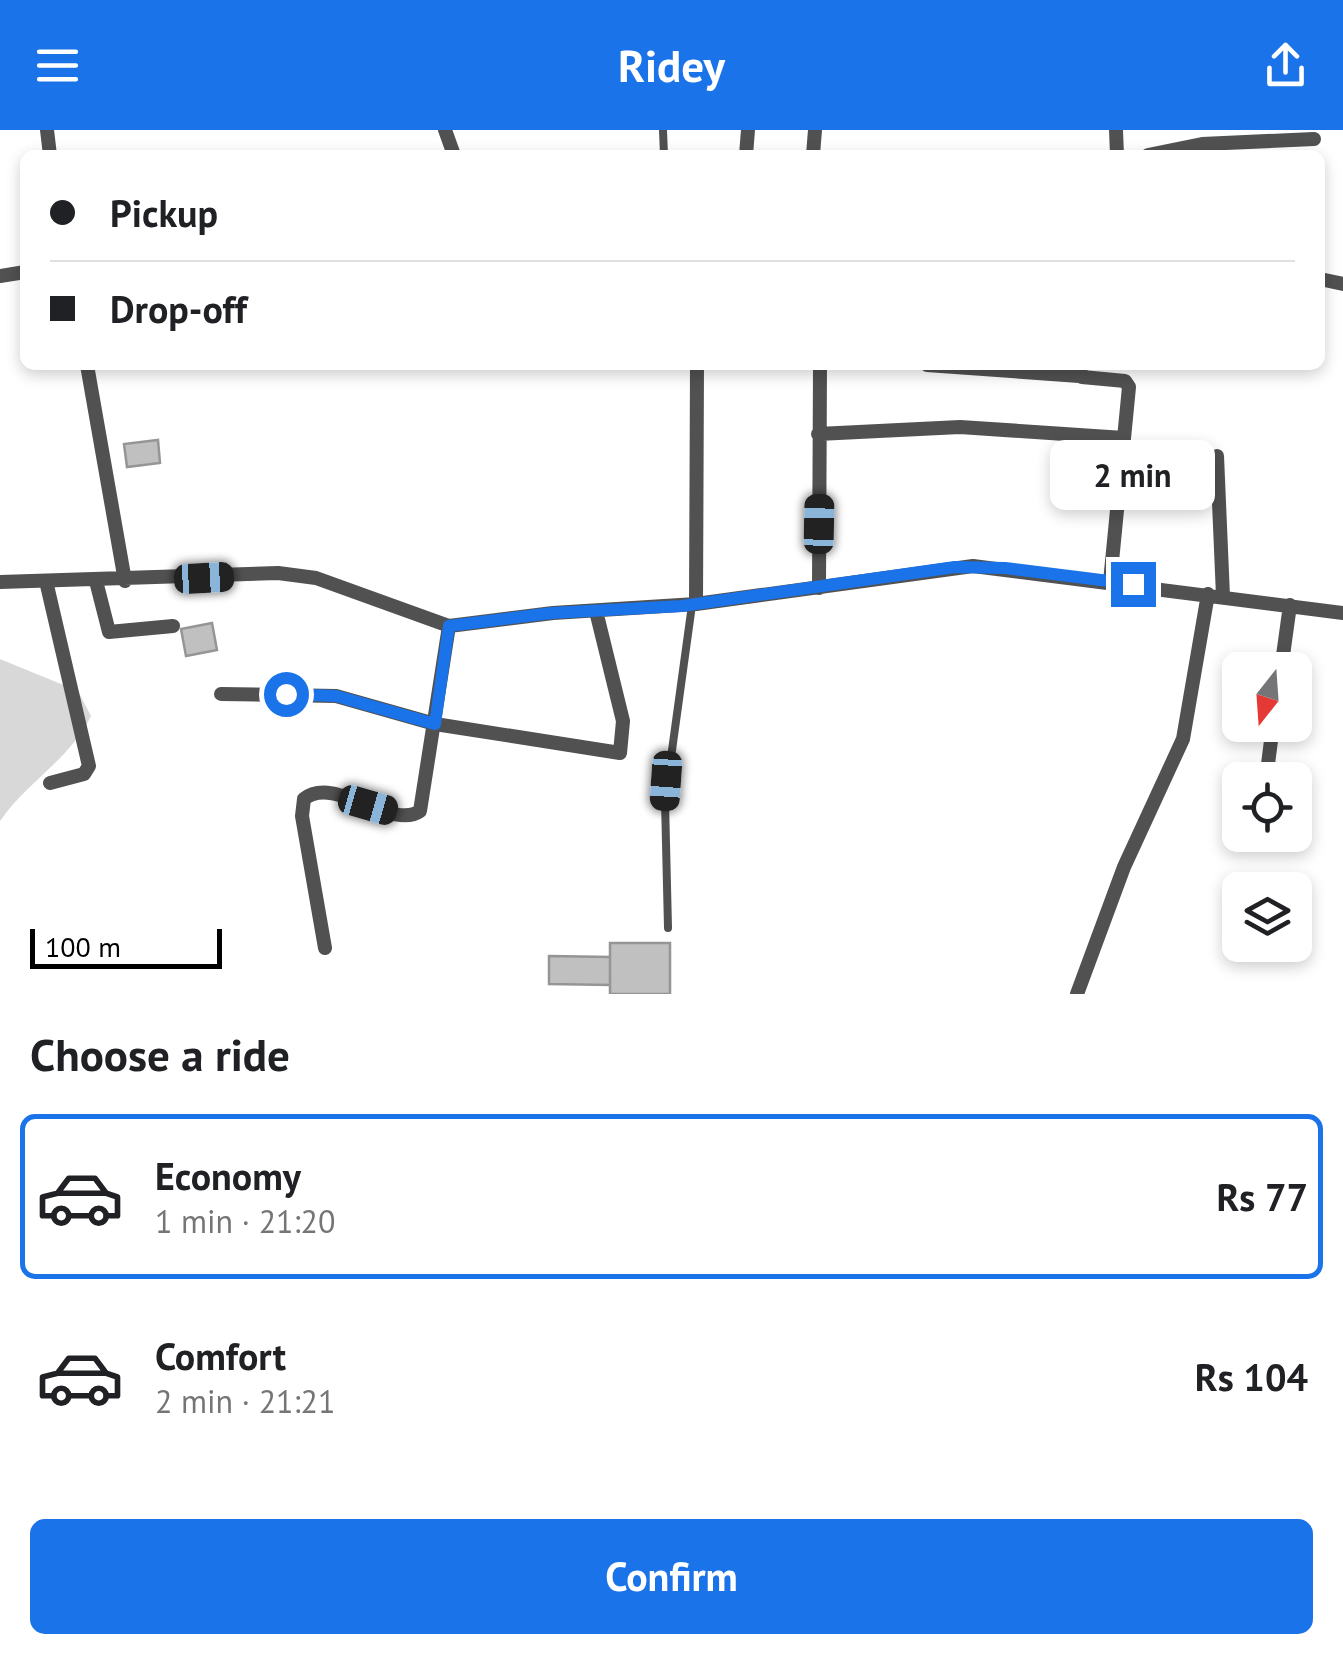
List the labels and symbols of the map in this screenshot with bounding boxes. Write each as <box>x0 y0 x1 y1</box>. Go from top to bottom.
callout: 2 min <box>1050 439 1216 509</box>
car <box>803 494 835 554</box>
car <box>173 561 235 595</box>
route end <box>1111 562 1156 607</box>
north arrow <box>1222 652 1312 742</box>
route start <box>264 672 309 717</box>
car <box>649 750 683 812</box>
car <box>335 782 401 828</box>
scale bar <box>30 924 222 968</box>

